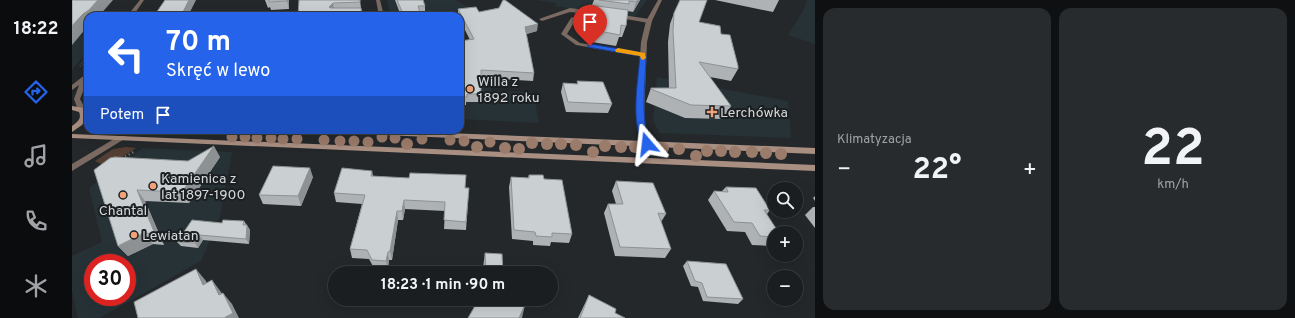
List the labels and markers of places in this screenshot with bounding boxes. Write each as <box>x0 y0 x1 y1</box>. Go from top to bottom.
pin <box>573 5 607 46</box>
place label: Willa z 1892 roku <box>478 74 540 107</box>
marker: Willa z 1892 roku <box>465 84 475 94</box>
place label: Lerchówka <box>720 105 788 122</box>
marker: Lerchówka <box>707 107 717 117</box>
place label: Kamienica z lat 1897-1900 <box>161 171 245 204</box>
marker: Kamienica z lat 1897-1900 <box>148 181 158 191</box>
marker: Chantal <box>118 190 128 200</box>
place label: Chantal <box>99 203 147 220</box>
place label: Lewiatan <box>142 228 199 245</box>
marker: Lewiatan <box>129 230 139 240</box>

